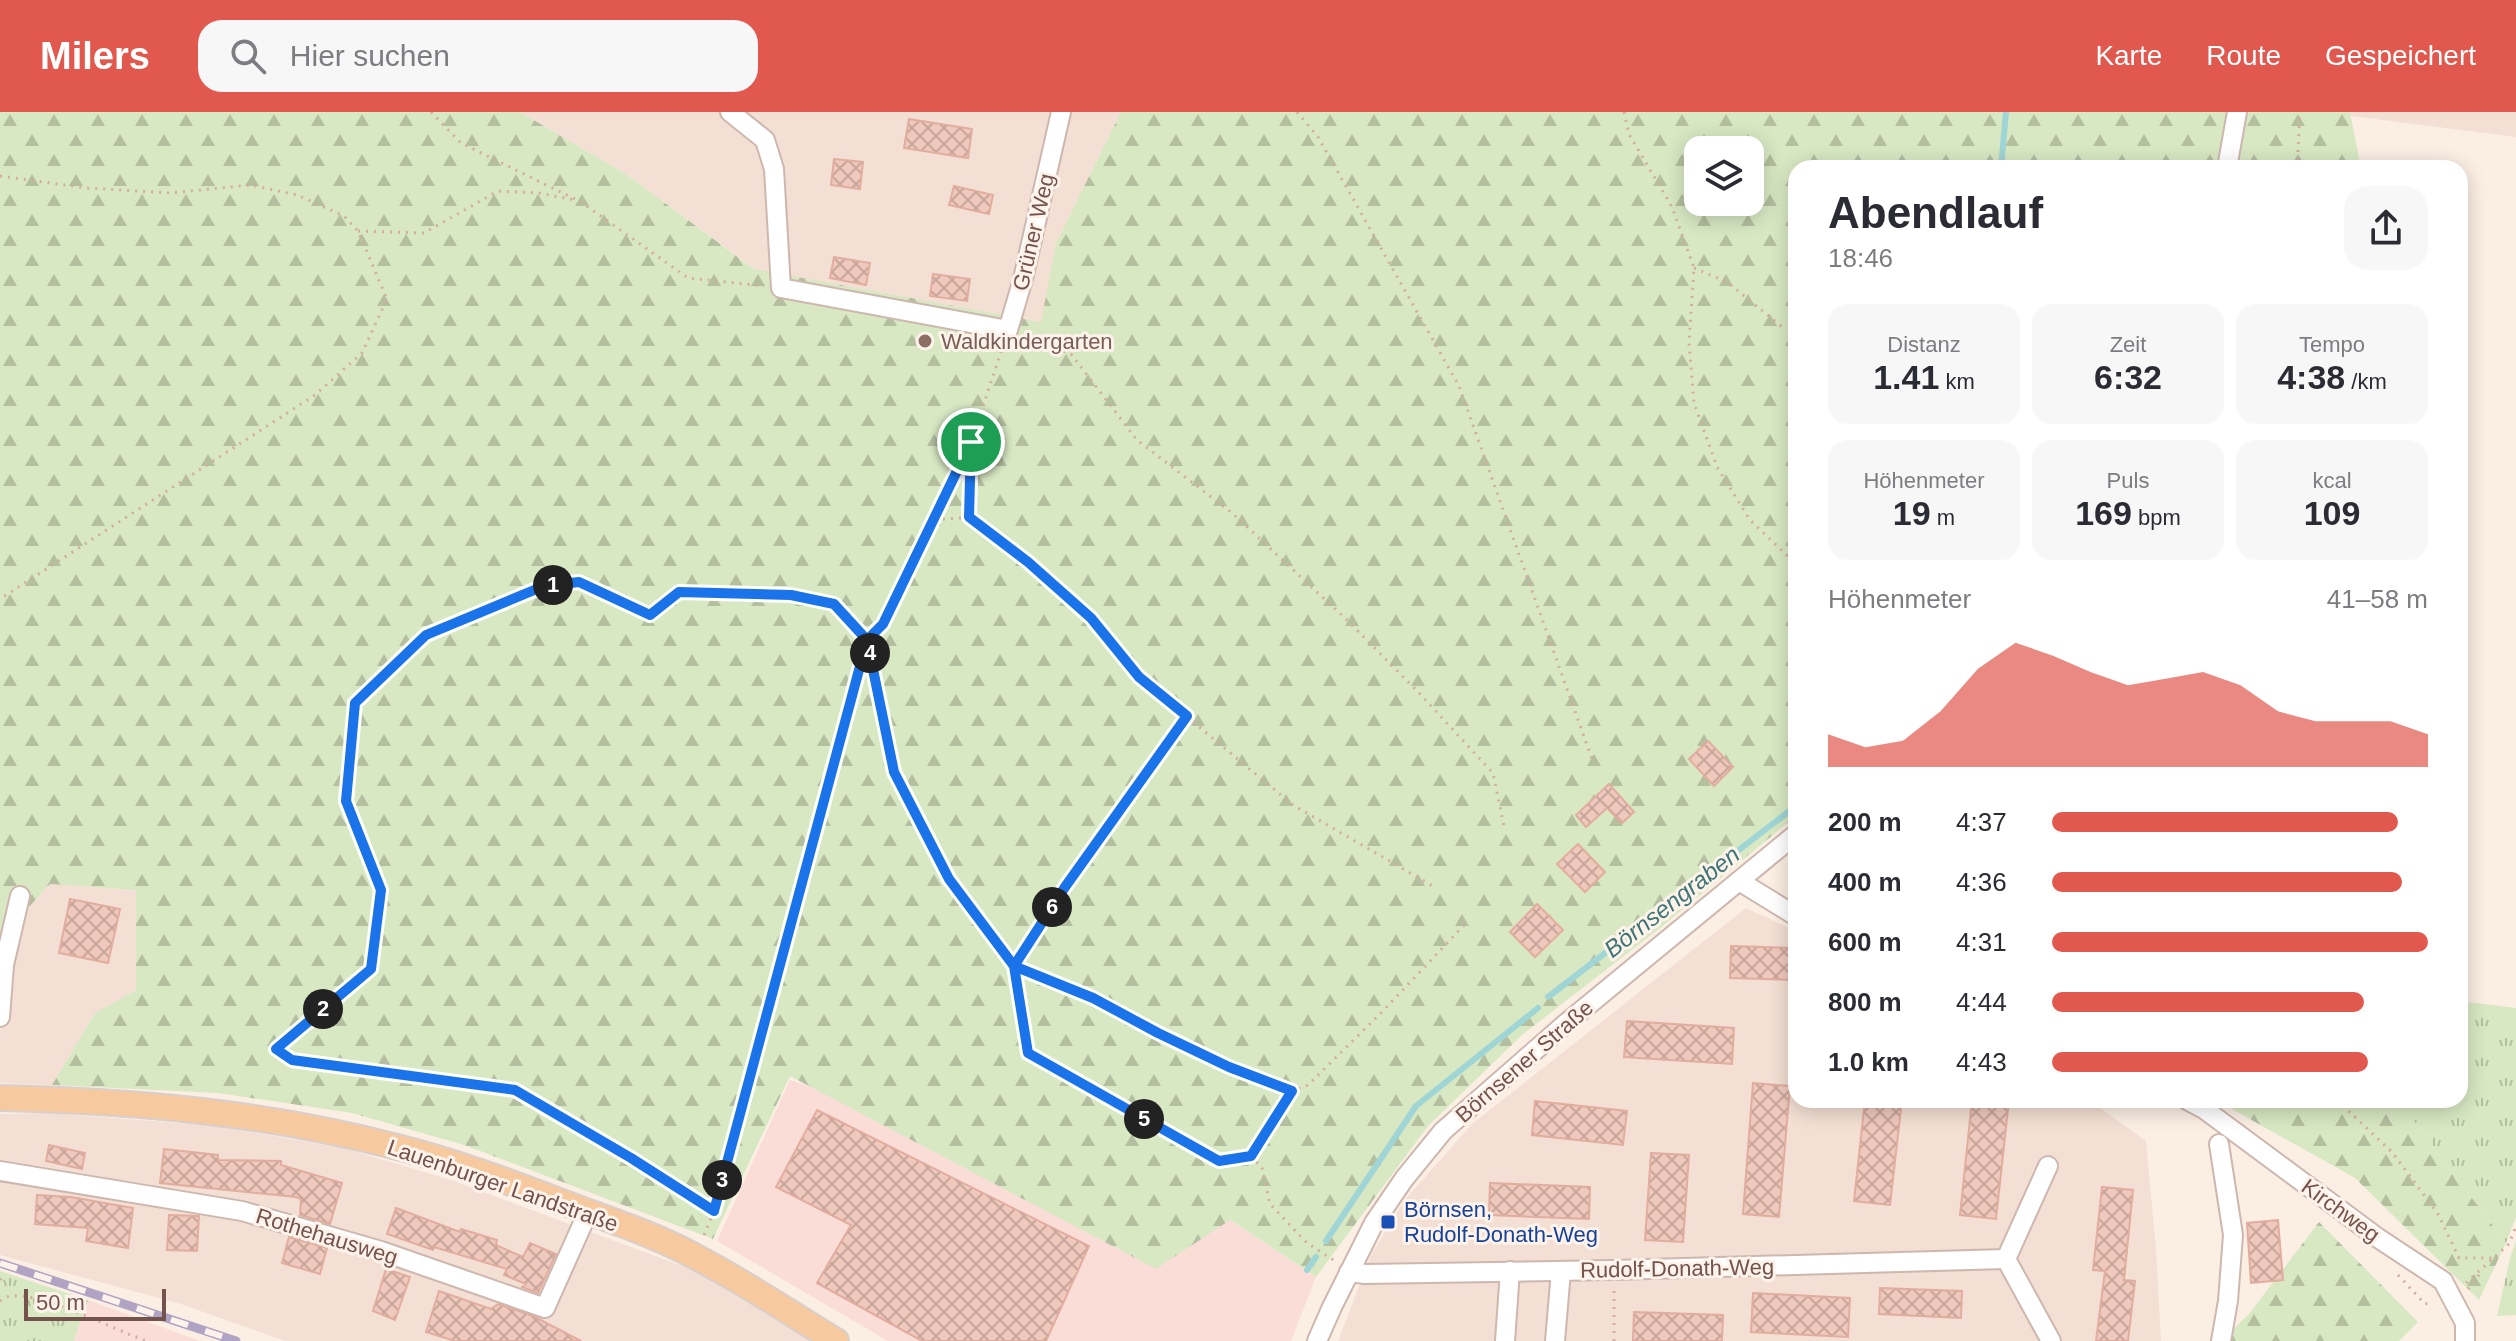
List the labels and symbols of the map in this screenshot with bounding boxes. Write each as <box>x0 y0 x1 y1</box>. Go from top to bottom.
street label: Grüner Weg <box>1008 171 1059 293</box>
place label: Waldkindergarten <box>941 329 1113 354</box>
marker: Waldkindergarten <box>916 332 934 350</box>
pin <box>937 408 1005 476</box>
pin: 1 <box>533 565 573 605</box>
pin: 4 <box>850 633 890 673</box>
water label: Börnsengraben <box>1599 840 1745 963</box>
pin: 6 <box>1032 887 1072 927</box>
pin: 2 <box>303 989 343 1029</box>
street label: Börnsener Straße <box>1451 995 1598 1128</box>
pin: 5 <box>1124 1099 1164 1139</box>
street label: Lauenburger Landstraße <box>384 1134 621 1237</box>
pin: 3 <box>702 1160 742 1200</box>
street label: Kirchweg <box>2297 1174 2385 1247</box>
place label: Börnsen, Rudolf-Donath-Weg <box>1404 1197 1598 1247</box>
street label: Rothehausweg <box>253 1203 401 1270</box>
marker: Börnsen, Rudolf-Donath-Weg <box>1379 1213 1397 1231</box>
street label: Rudolf-Donath-Weg <box>1580 1254 1774 1283</box>
scale bar <box>24 1285 166 1321</box>

